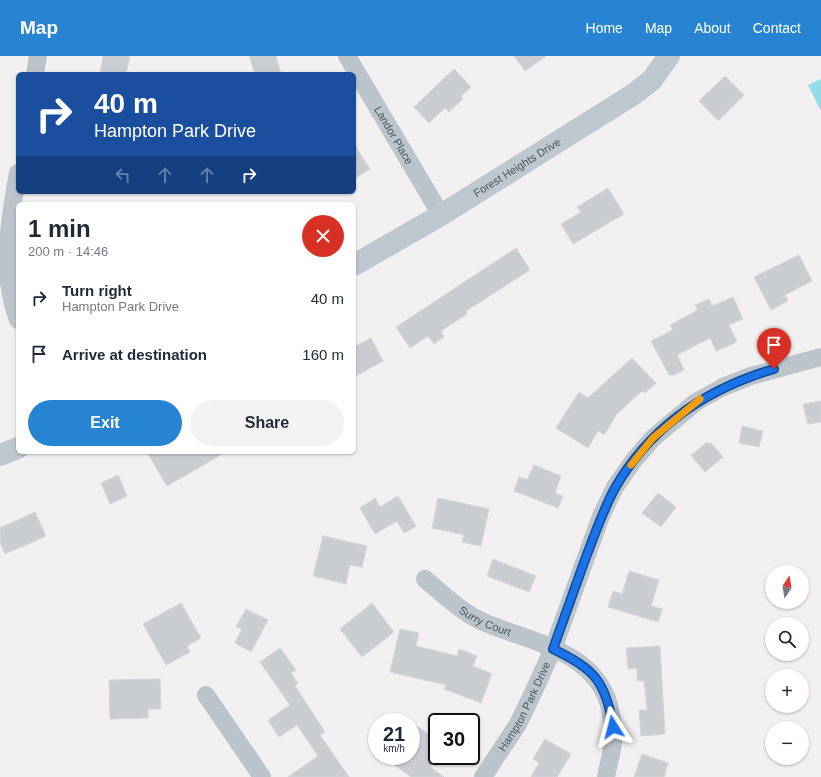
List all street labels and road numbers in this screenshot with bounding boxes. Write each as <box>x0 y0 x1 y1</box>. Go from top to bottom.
street label: Landor Place <box>372 104 416 166</box>
street label: Forest Heights Drive <box>471 136 563 199</box>
street label: Surry Court <box>457 603 513 638</box>
street label: Hampton Park Drive <box>496 660 552 753</box>

